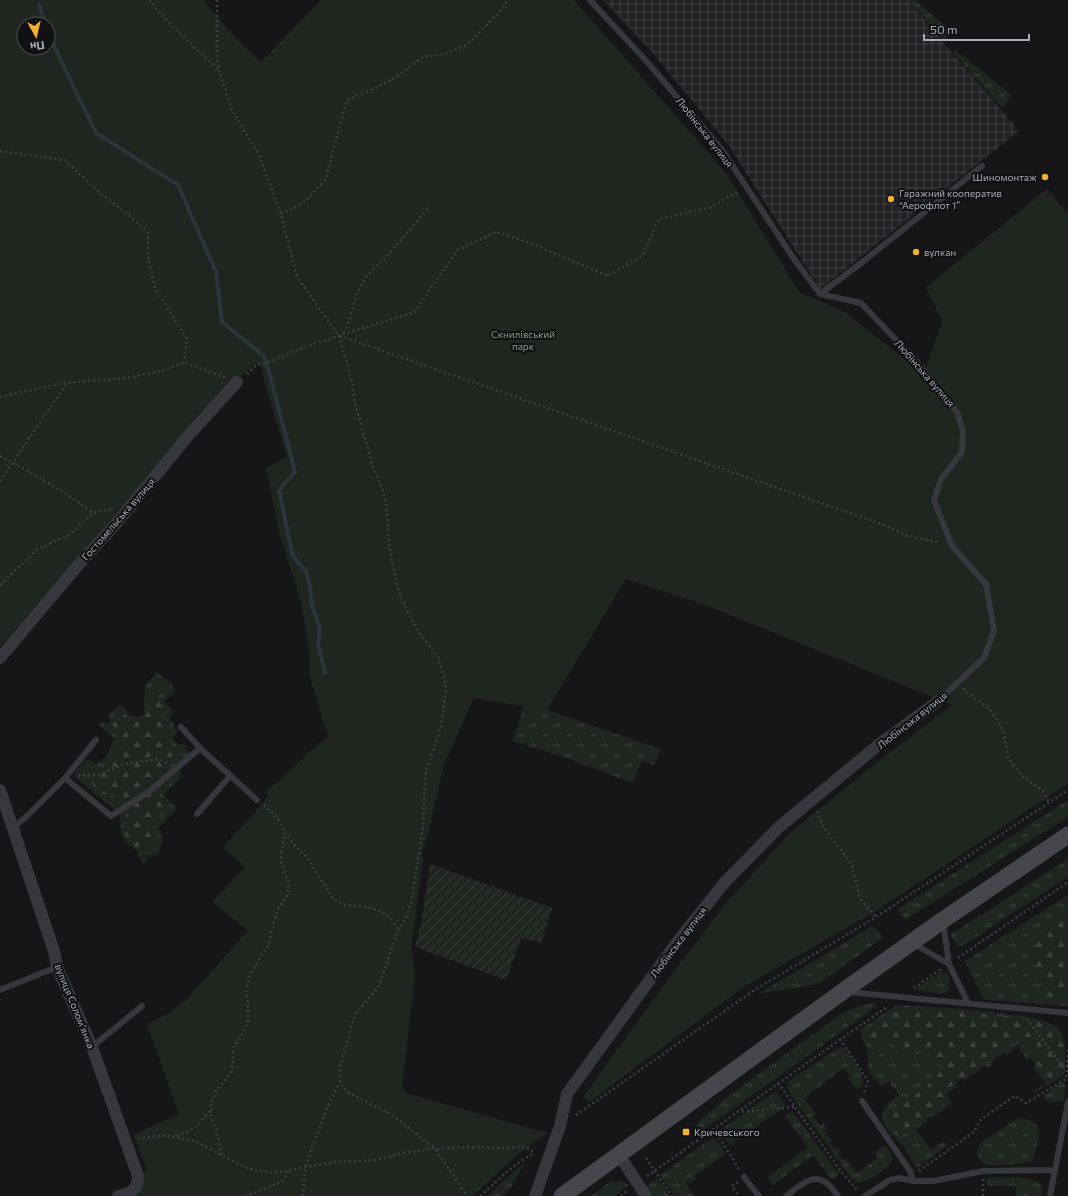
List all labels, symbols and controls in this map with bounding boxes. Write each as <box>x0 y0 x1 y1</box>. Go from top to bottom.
north arrow <box>16 16 56 56</box>
scale bar <box>924 16 1029 42</box>
text: 50 m <box>930 22 958 36</box>
text: Пн <box>29 39 46 54</box>
street label: Любінська вулиця <box>674 95 736 169</box>
place label: Шиномонтаж <box>973 171 1037 183</box>
marker: Шиномонтаж <box>1040 172 1050 182</box>
place label: Гаражний кооператив “Аерофлот 1” <box>899 187 1002 211</box>
marker: Гаражний кооператив “Аерофлот 1” <box>886 194 896 204</box>
place label: вулкан <box>924 246 956 258</box>
marker: вулкан <box>911 247 921 257</box>
park label: Скнилівський парк <box>491 328 555 352</box>
street label: Любінська вулиця <box>892 337 958 409</box>
street label: Гостомельська вулиця <box>79 475 157 563</box>
street label: Любінська вулиця <box>875 689 949 751</box>
street label: Любінська вулиця <box>648 904 708 980</box>
street label: вулиця Соломʼянка <box>53 962 97 1050</box>
place label: Кричевського <box>694 1126 760 1138</box>
marker: Кричевського <box>681 1127 691 1137</box>

